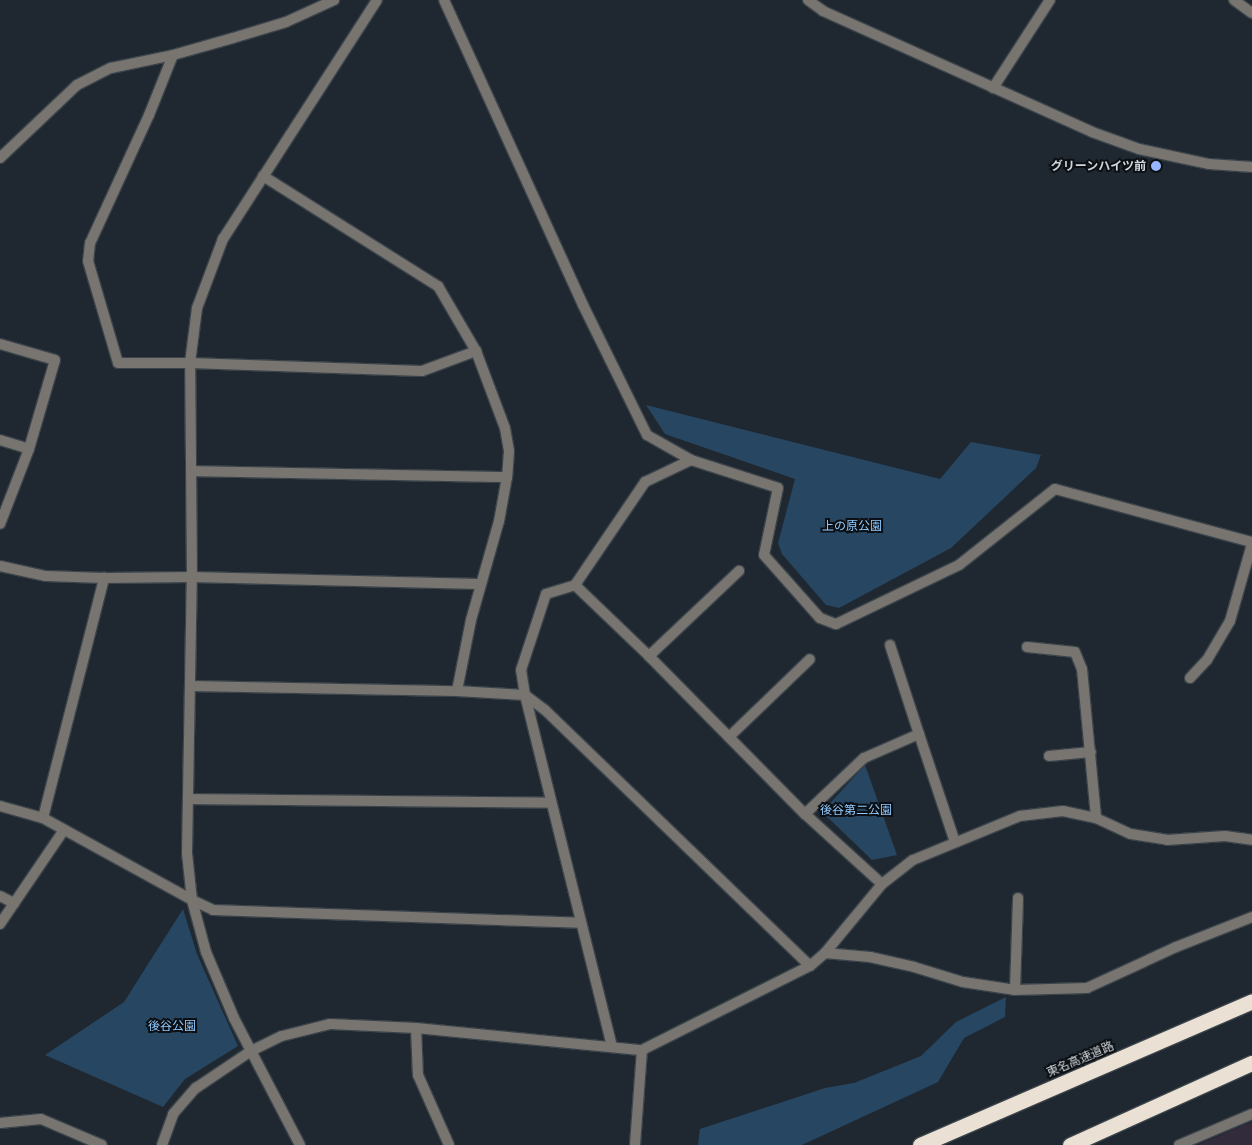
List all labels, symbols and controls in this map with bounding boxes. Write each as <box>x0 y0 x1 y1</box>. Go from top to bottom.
place label: グリーンハイツ前 <box>1050 159 1146 173</box>
marker: グリーンハイツ前 <box>1150 160 1162 172</box>
park label: 上の原公園 <box>822 519 882 533</box>
park label: 後谷第二公園 <box>820 803 892 817</box>
park label: 後谷公園 <box>148 1019 196 1033</box>
street label: 東名高速道路 <box>1044 1038 1116 1080</box>

